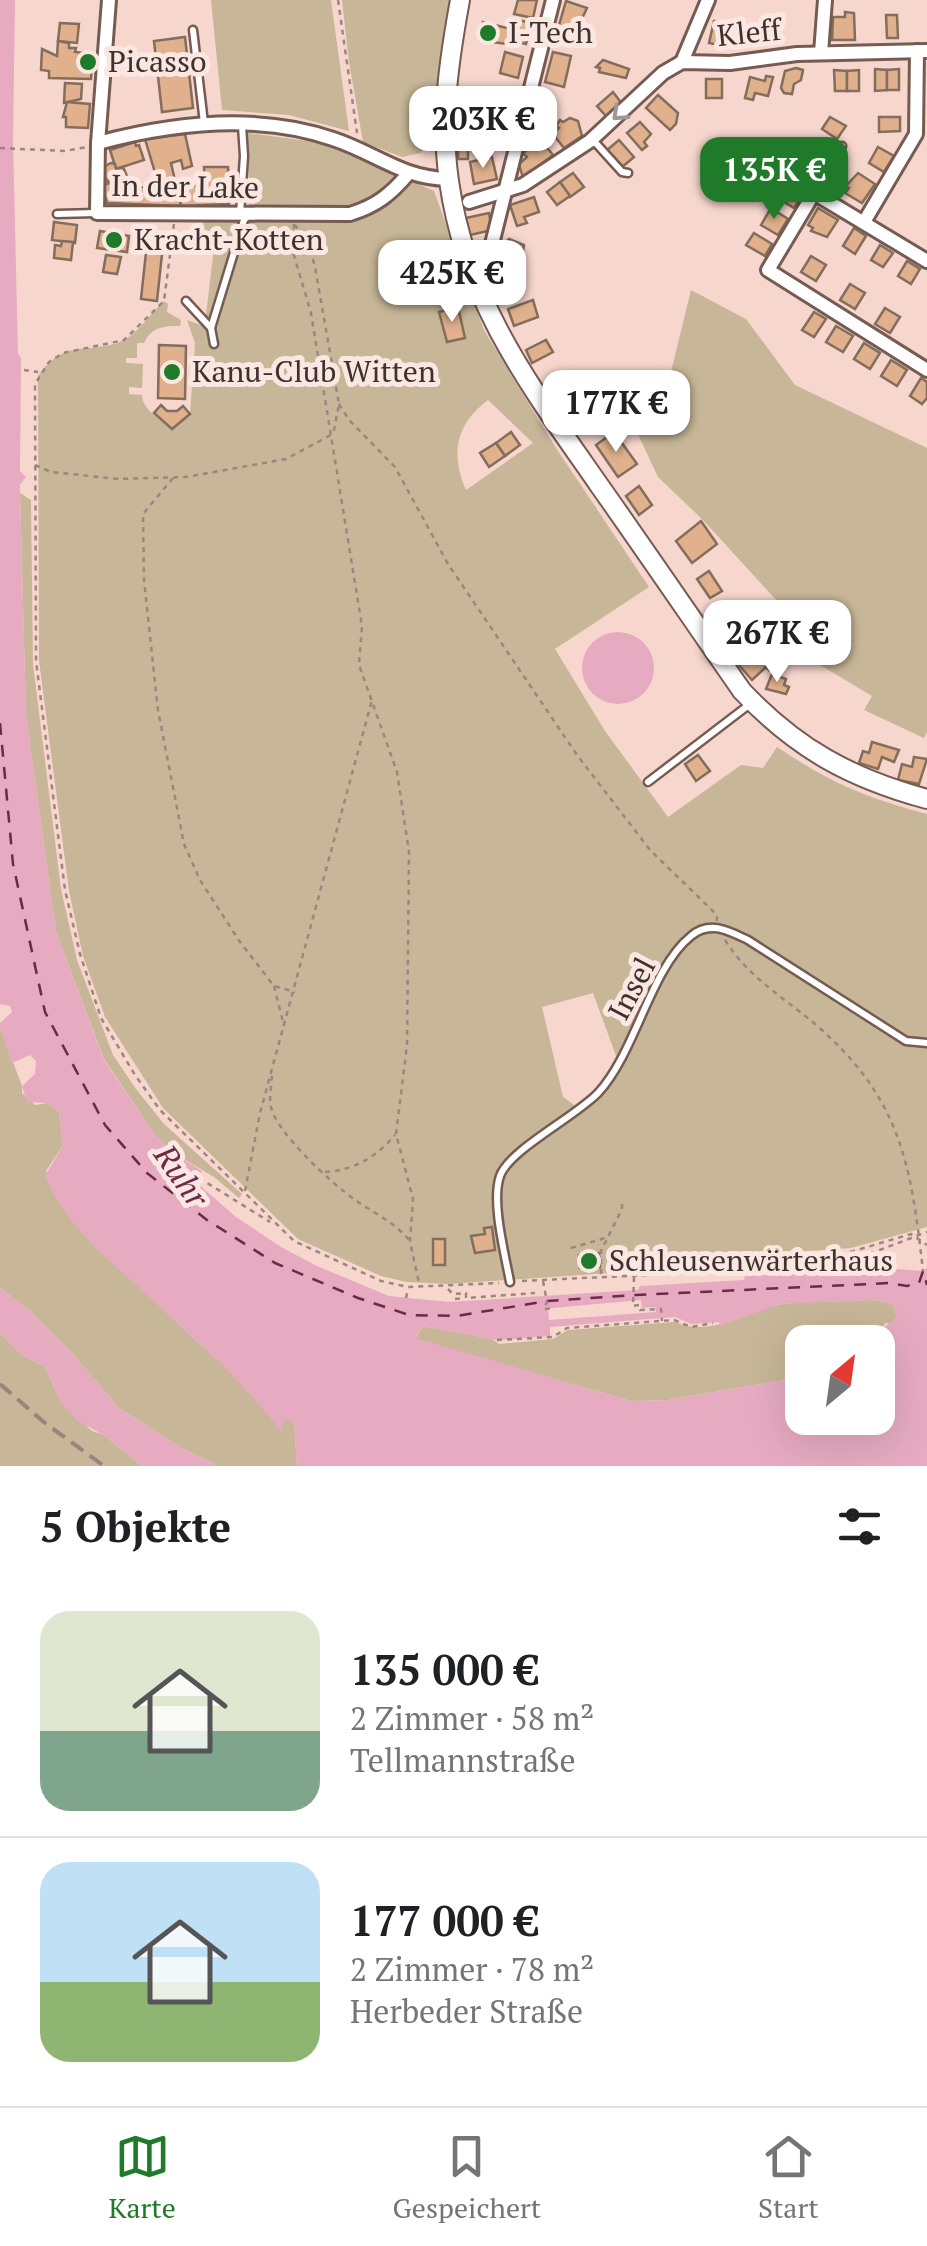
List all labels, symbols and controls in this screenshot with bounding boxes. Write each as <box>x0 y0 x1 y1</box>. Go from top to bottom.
street label: Kleff <box>715 9 785 55</box>
place label: I-Tech <box>508 12 593 52</box>
marker: I-Tech <box>477 22 499 44</box>
place label: Picasso <box>108 41 207 81</box>
marker: Picasso <box>77 51 99 73</box>
pin: 203K € <box>402 86 564 171</box>
text: 203K € <box>431 97 535 139</box>
one-way arrow <box>612 103 631 121</box>
pin: 135K € <box>693 137 855 222</box>
text: 135K € <box>722 148 826 190</box>
street label: In der Lake <box>111 165 259 207</box>
place label: Kracht-Kotten <box>134 219 324 259</box>
marker: Kracht-Kotten <box>103 229 125 251</box>
pin: 425K € <box>371 240 533 325</box>
text: 425K € <box>400 251 504 293</box>
place label: Kanu-Club Witten <box>192 351 436 391</box>
marker: Kanu-Club Witten <box>161 361 183 383</box>
pin: 177K € <box>535 370 697 455</box>
text: 177K € <box>564 381 668 423</box>
pin: 267K € <box>696 600 858 685</box>
text: 267K € <box>725 611 829 653</box>
street label: Insel <box>598 950 664 1027</box>
water label: Ruhr <box>145 1135 219 1216</box>
place label: Schleusenwärterhaus <box>609 1240 893 1280</box>
marker: Schleusenwärterhaus <box>578 1250 600 1272</box>
north arrow <box>785 1325 895 1435</box>
map controls <box>785 1325 895 1435</box>
text: 5 Objekte <box>40 1498 231 1554</box>
icon: filters <box>832 1499 887 1554</box>
text: 135 000 € <box>350 1641 539 1697</box>
icon: home <box>120 1651 240 1771</box>
text: 2 Zimmer · 58 m² <box>350 1697 594 1739</box>
text: Tellmannstraße <box>350 1739 576 1781</box>
text: 177 000 € <box>350 1892 539 1948</box>
icon: home <box>120 1902 240 2022</box>
text: 2 Zimmer · 78 m² <box>350 1948 594 1990</box>
text: Herbeder Straße <box>350 1990 583 2032</box>
tab: Karte <box>108 2129 176 2226</box>
tab: Gespeichert <box>393 2129 541 2226</box>
tab: Start <box>758 2129 819 2226</box>

